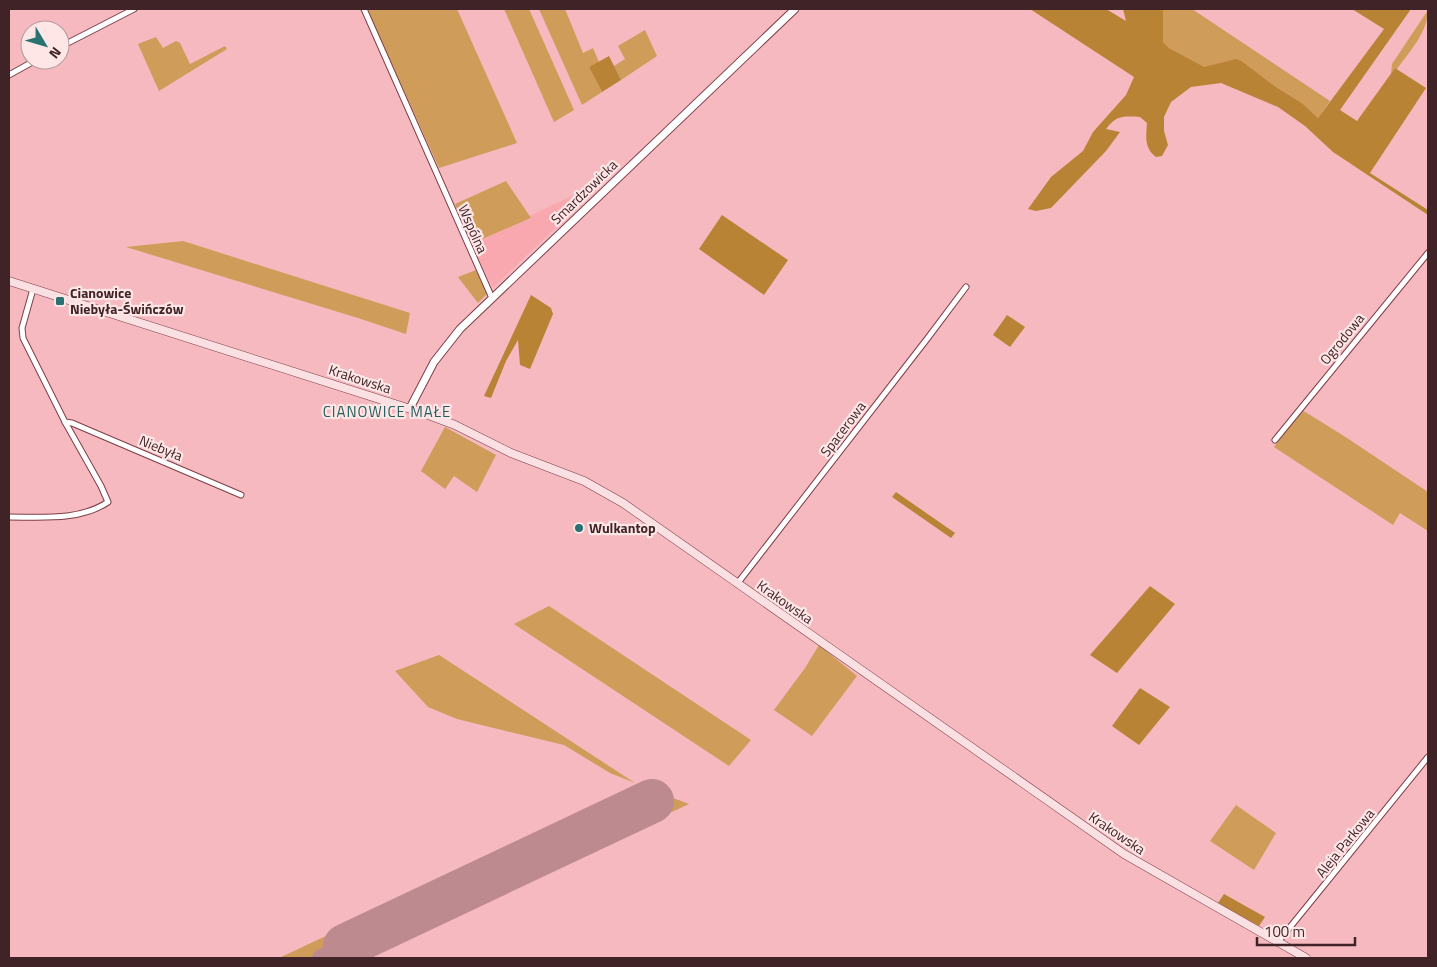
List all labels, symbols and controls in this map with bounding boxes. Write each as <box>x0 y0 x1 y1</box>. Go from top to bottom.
north arrow <box>20 20 70 70</box>
text: N <box>44 43 67 64</box>
street label: Smardzowicka <box>546 154 622 229</box>
street label: Wspólna <box>453 201 493 256</box>
place label: Cianowice Niebyła-Świńczów <box>70 282 184 319</box>
marker: Cianowice Niebyła-Świńczów <box>54 295 66 307</box>
street label: Ogrodowa <box>1314 308 1369 369</box>
street label: Krakowska <box>326 359 394 398</box>
street label: Spacerowa <box>815 397 870 461</box>
district label: CIANOWICE MAŁE <box>323 400 451 423</box>
street label: Niebyła <box>136 429 186 466</box>
place label: Wulkantop <box>589 517 656 538</box>
marker: Wulkantop <box>573 522 585 534</box>
street label: Krakowska <box>753 575 818 629</box>
street label: Aleja Parkowa <box>1310 804 1379 882</box>
street label: Krakowska <box>1085 806 1150 859</box>
scale bar <box>1257 914 1354 946</box>
text: 100 m <box>1264 920 1305 943</box>

